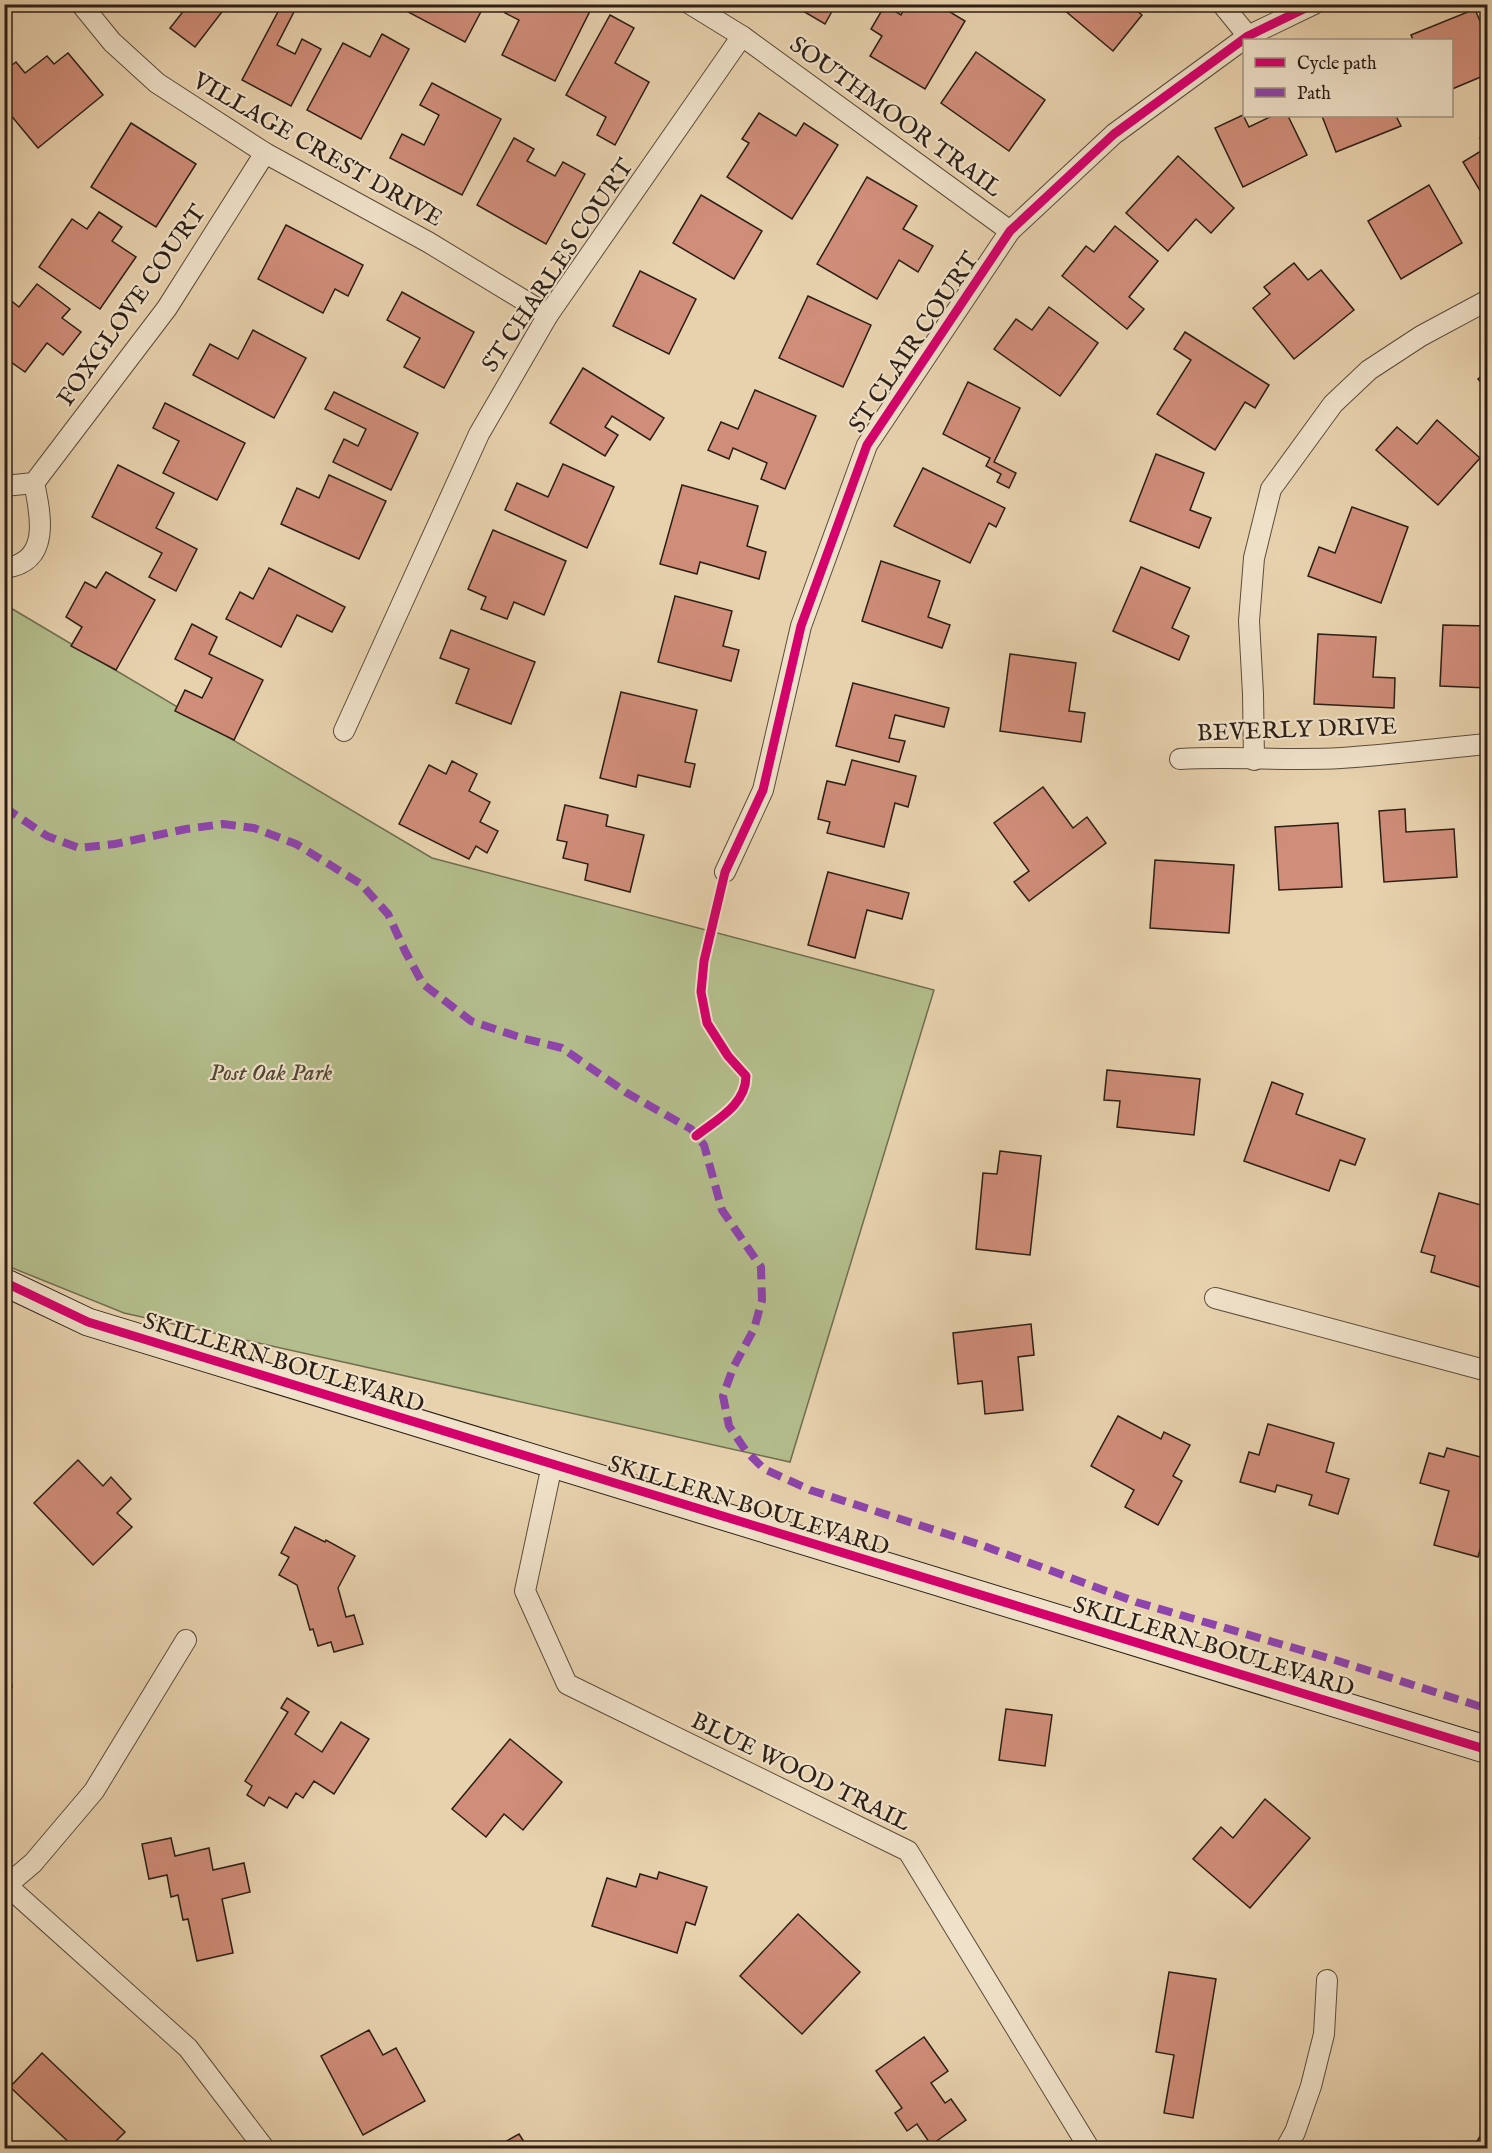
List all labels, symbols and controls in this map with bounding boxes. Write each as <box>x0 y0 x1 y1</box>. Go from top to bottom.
street label: SOUTHMOOR TRAIL <box>783 30 1008 205</box>
legend <box>1243 39 1453 117</box>
text: Cycle path <box>1297 53 1377 76</box>
street label: VILLAGE CREST DRIVE <box>186 65 448 235</box>
text: Path <box>1297 83 1331 106</box>
street label: ST CHARLES COURT <box>475 153 641 378</box>
street label: FOXGLOVE COURT <box>51 199 214 413</box>
street label: ST CLAIR COURT <box>842 246 987 439</box>
street label: BEVERLY DRIVE <box>1196 712 1398 749</box>
park label: Post Oak Park <box>210 1058 333 1089</box>
street label: SKILLERN BOULEVARD <box>139 1306 428 1421</box>
street label: SKILLERN BOULEVARD <box>604 1449 893 1564</box>
street label: SKILLERN BOULEVARD <box>1069 1590 1358 1705</box>
street label: BLUE WOOD TRAIL <box>686 1706 916 1839</box>

